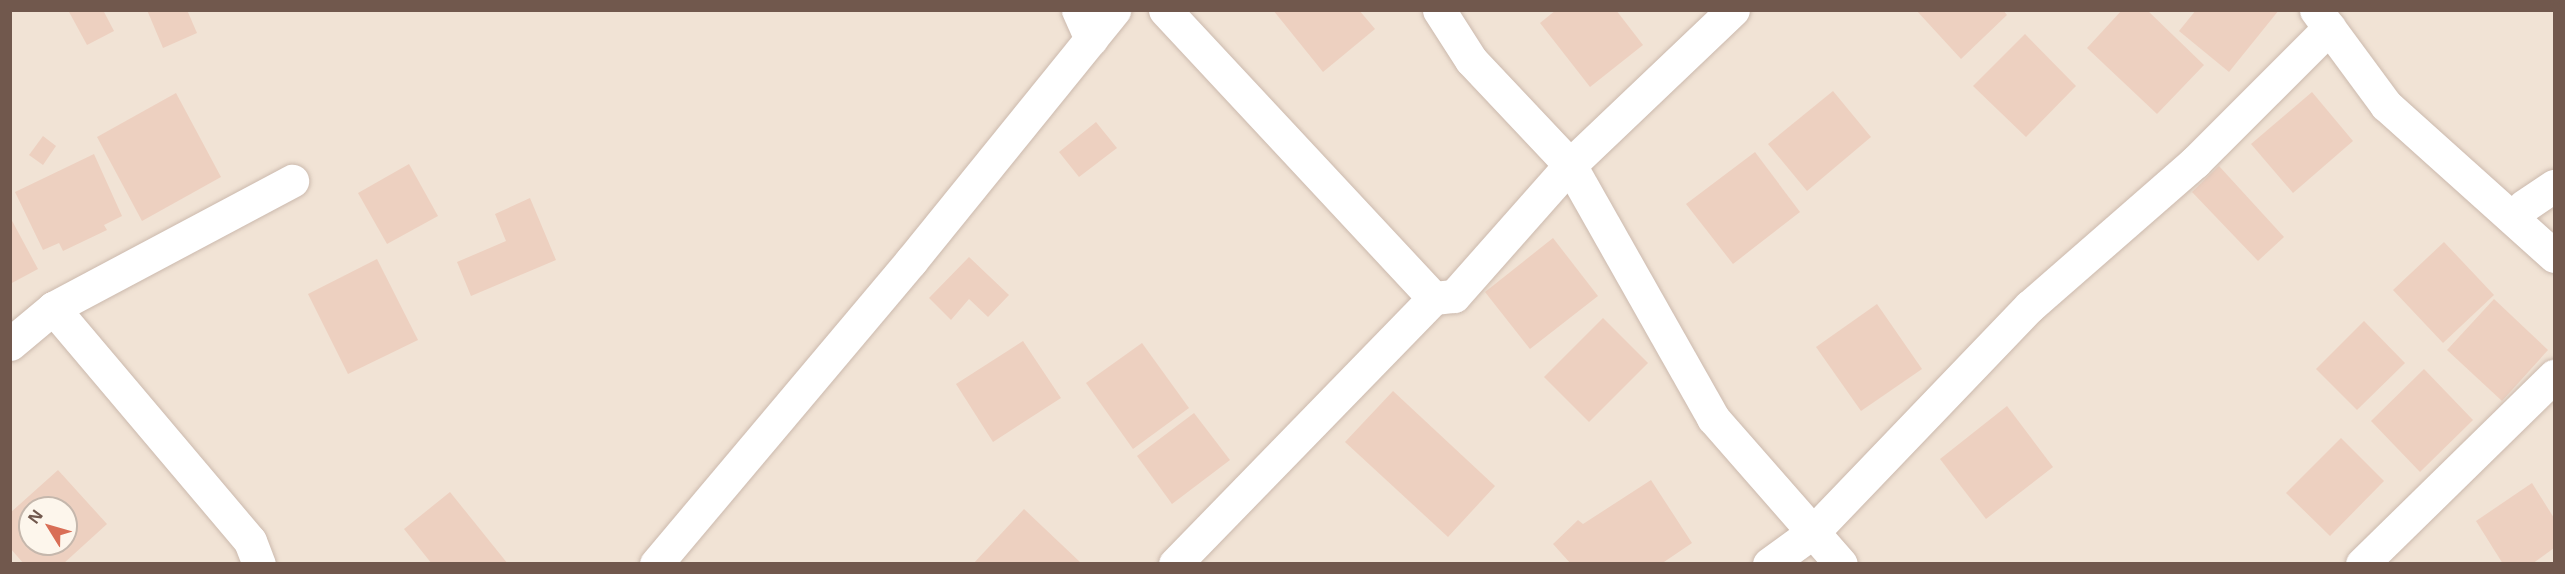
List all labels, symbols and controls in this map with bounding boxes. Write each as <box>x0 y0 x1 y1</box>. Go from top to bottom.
north arrow <box>18 496 78 556</box>
text: N <box>23 505 48 528</box>

